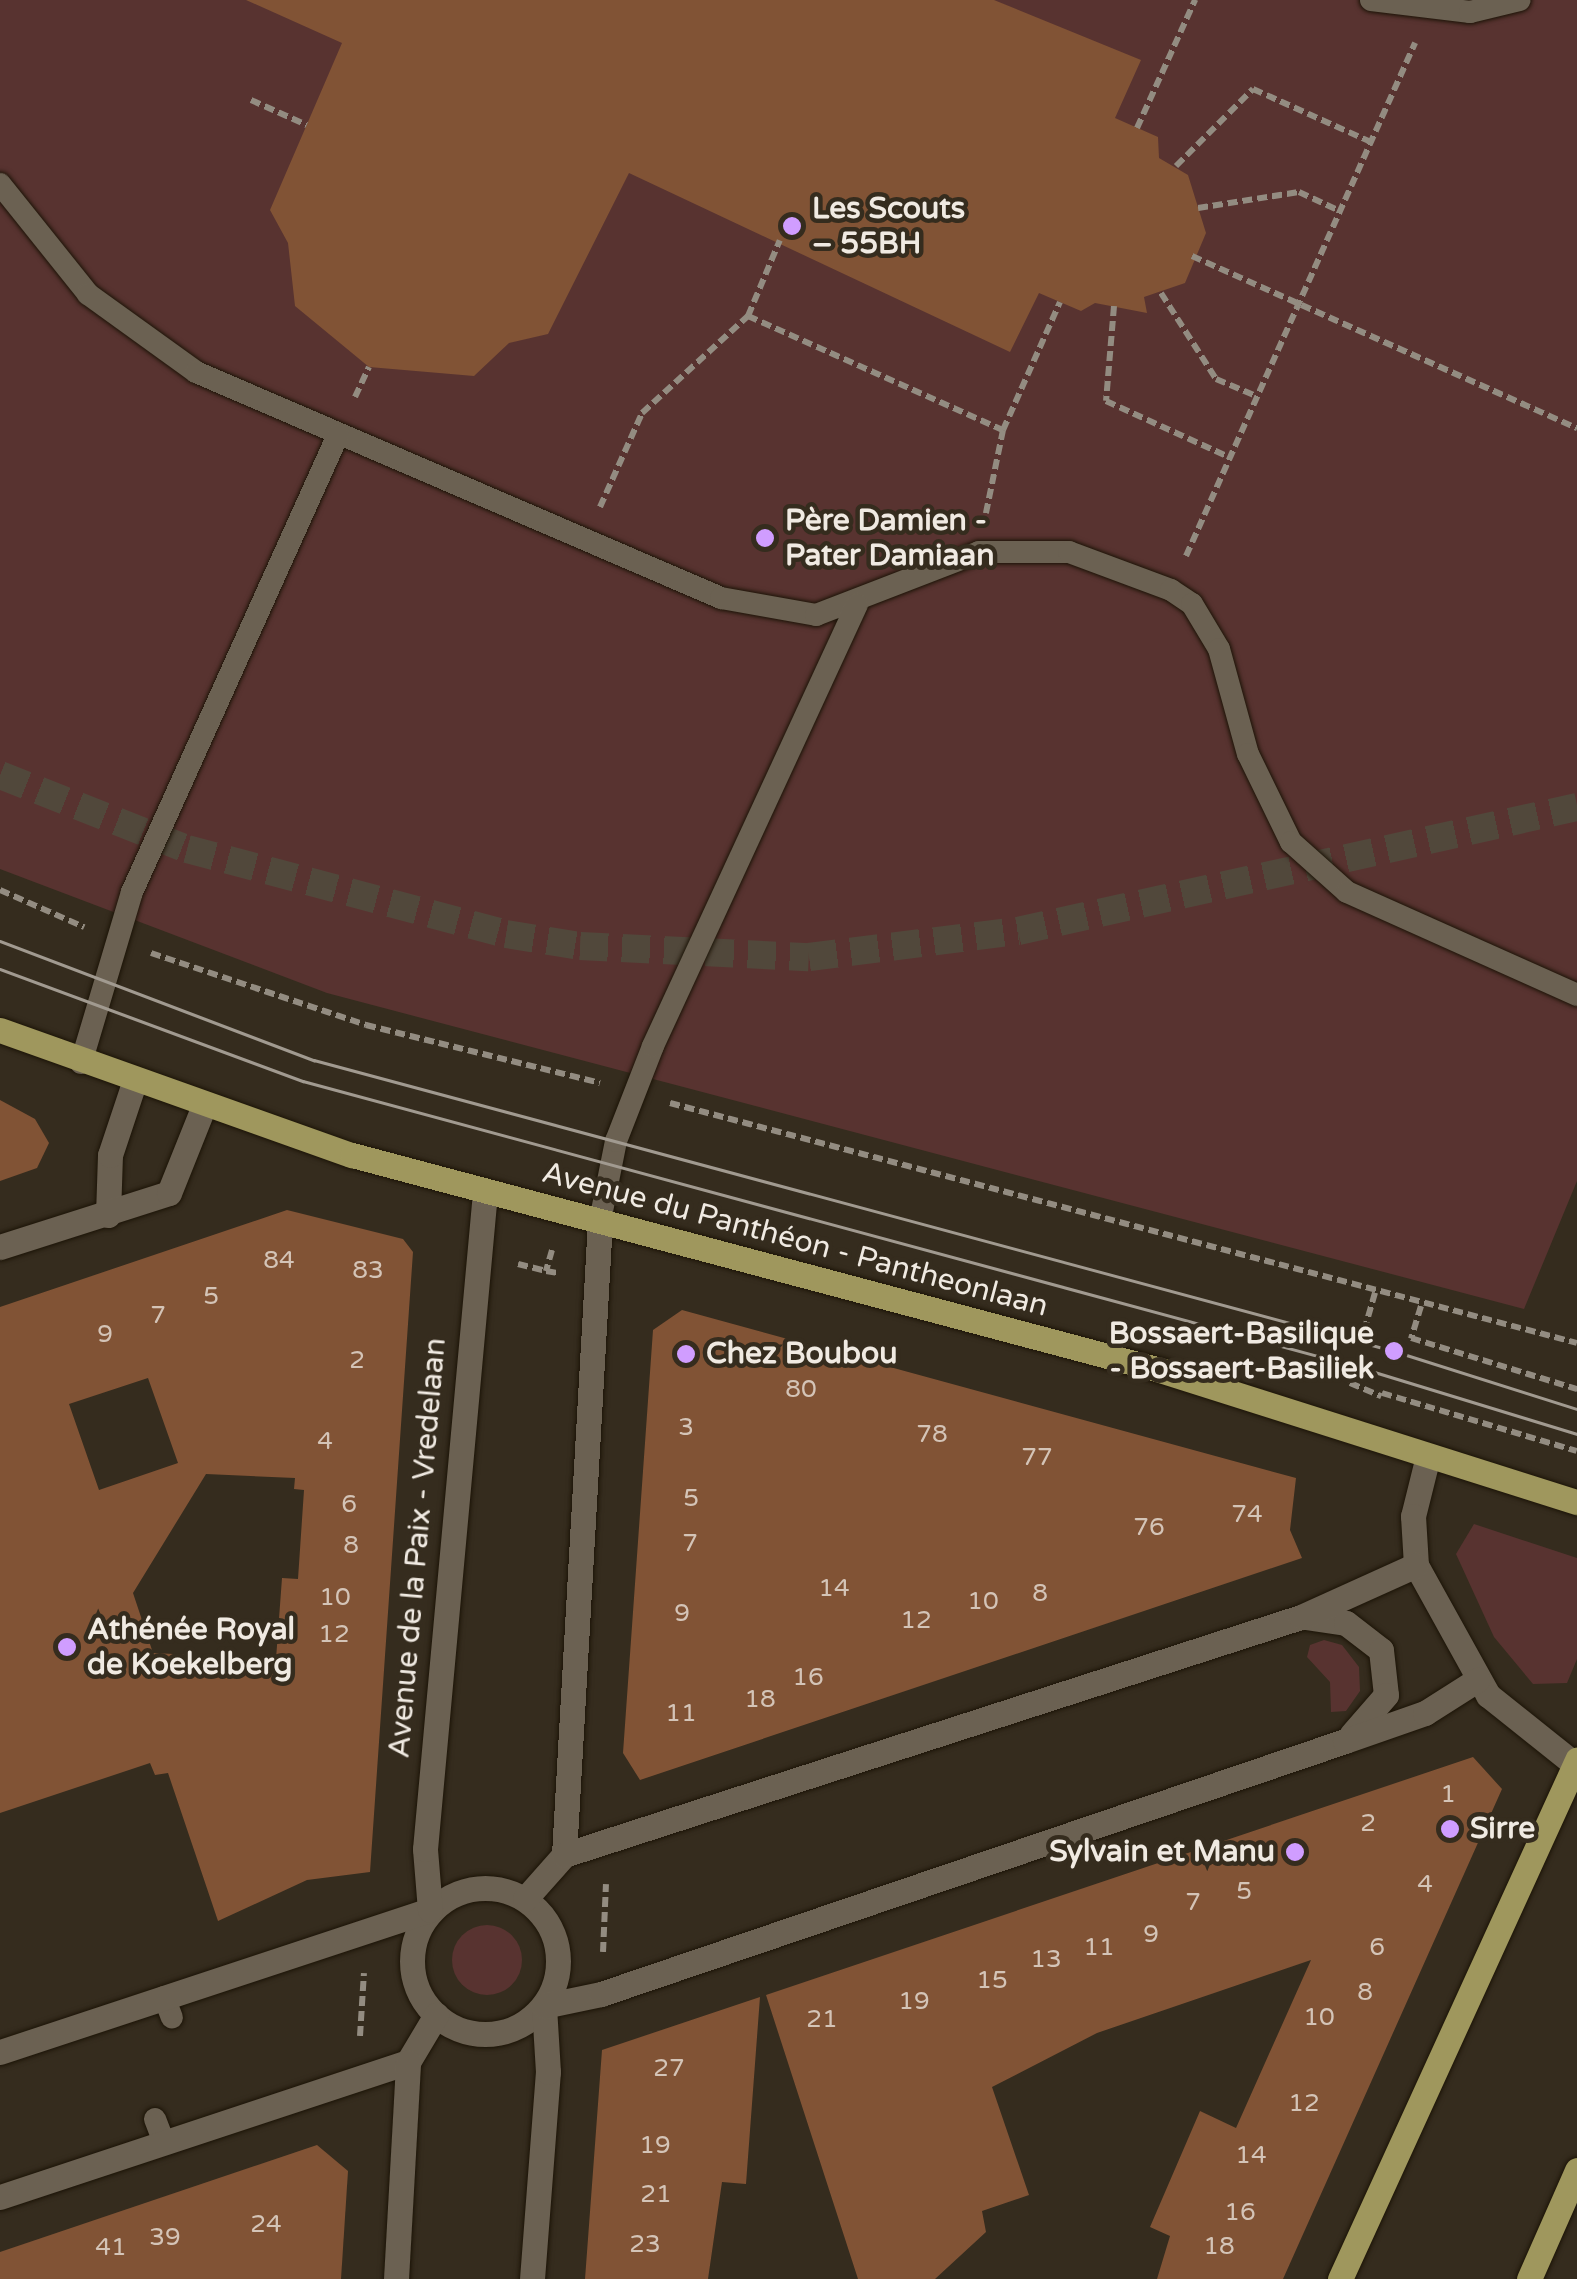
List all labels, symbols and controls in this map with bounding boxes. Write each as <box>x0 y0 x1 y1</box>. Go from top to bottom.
place label: Les Scouts – 55BH <box>812 191 965 262</box>
marker: Les Scouts – 55BH <box>781 215 803 237</box>
place label: Père Damien - Pater Damiaan <box>785 503 994 574</box>
marker: Père Damien - Pater Damiaan <box>754 527 776 549</box>
street label: Avenue du Panthéon - Pantheonlaan <box>538 1155 1052 1325</box>
house number: 84 <box>263 1245 295 1275</box>
house number: 83 <box>352 1255 384 1285</box>
house number: 5 <box>203 1281 219 1311</box>
house number: 7 <box>150 1300 166 1330</box>
place label: Bossaert-Basilique - Bossaert-Basiliek <box>1109 1316 1374 1386</box>
house number: 9 <box>97 1319 113 1349</box>
street label: Avenue de la Paix - Vredelaan <box>382 1336 454 1760</box>
place label: Chez Boubou <box>706 1336 897 1372</box>
marker: Bossaert-Basilique - Bossaert-Basiliek <box>1383 1340 1405 1362</box>
marker: Chez Boubou <box>675 1343 697 1365</box>
house number: 2 <box>349 1345 365 1375</box>
house number: 80 <box>785 1374 817 1404</box>
house number: 3 <box>678 1412 694 1442</box>
house number: 78 <box>916 1419 948 1449</box>
house number: 4 <box>317 1426 333 1456</box>
house number: 77 <box>1021 1442 1053 1472</box>
house number: 5 <box>683 1483 699 1513</box>
house number: 6 <box>341 1489 357 1519</box>
house number: 74 <box>1231 1499 1263 1529</box>
house number: 76 <box>1133 1512 1165 1542</box>
house number: 7 <box>682 1528 698 1558</box>
house number: 8 <box>343 1530 359 1560</box>
house number: 14 <box>818 1573 850 1603</box>
house number: 8 <box>1032 1578 1048 1608</box>
house number: 10 <box>319 1582 351 1612</box>
house number: 10 <box>967 1586 999 1616</box>
house number: 9 <box>674 1598 690 1628</box>
house number: 12 <box>900 1605 932 1635</box>
place label: Athénée Royal de Koekelberg <box>87 1612 295 1682</box>
house number: 12 <box>318 1619 350 1649</box>
marker: Athénée Royal de Koekelberg <box>56 1636 78 1658</box>
house number: 16 <box>792 1662 824 1692</box>
house number: 18 <box>744 1684 776 1714</box>
house number: 11 <box>665 1698 697 1728</box>
house number: 1 <box>1440 1779 1456 1809</box>
house number: 2 <box>1360 1808 1376 1838</box>
place label: Sirre <box>1470 1811 1535 1847</box>
marker: Sirre <box>1439 1818 1461 1840</box>
place label: Sylvain et Manu <box>1049 1834 1275 1870</box>
marker: Sylvain et Manu <box>1284 1841 1306 1863</box>
house number: 4 <box>1417 1869 1433 1899</box>
house number: 5 <box>1236 1876 1252 1906</box>
house number: 7 <box>1185 1887 1201 1917</box>
house number: 9 <box>1143 1919 1159 1949</box>
house number: 11 <box>1083 1932 1115 1962</box>
house number: 6 <box>1369 1932 1385 1962</box>
house number: 13 <box>1030 1944 1062 1974</box>
house number: 15 <box>976 1965 1008 1995</box>
house number: 8 <box>1357 1977 1373 2007</box>
house number: 19 <box>898 1986 930 2016</box>
house number: 10 <box>1303 2002 1335 2032</box>
house number: 21 <box>806 2004 838 2034</box>
house number: 27 <box>653 2053 685 2083</box>
house number: 12 <box>1288 2088 1320 2118</box>
house number: 19 <box>639 2130 671 2160</box>
house number: 14 <box>1235 2140 1267 2170</box>
house number: 21 <box>640 2179 672 2209</box>
house number: 16 <box>1224 2197 1256 2227</box>
house number: 24 <box>250 2209 282 2239</box>
house number: 39 <box>149 2222 181 2252</box>
house number: 23 <box>629 2229 661 2259</box>
house number: 18 <box>1203 2231 1235 2261</box>
house number: 41 <box>95 2232 127 2262</box>

